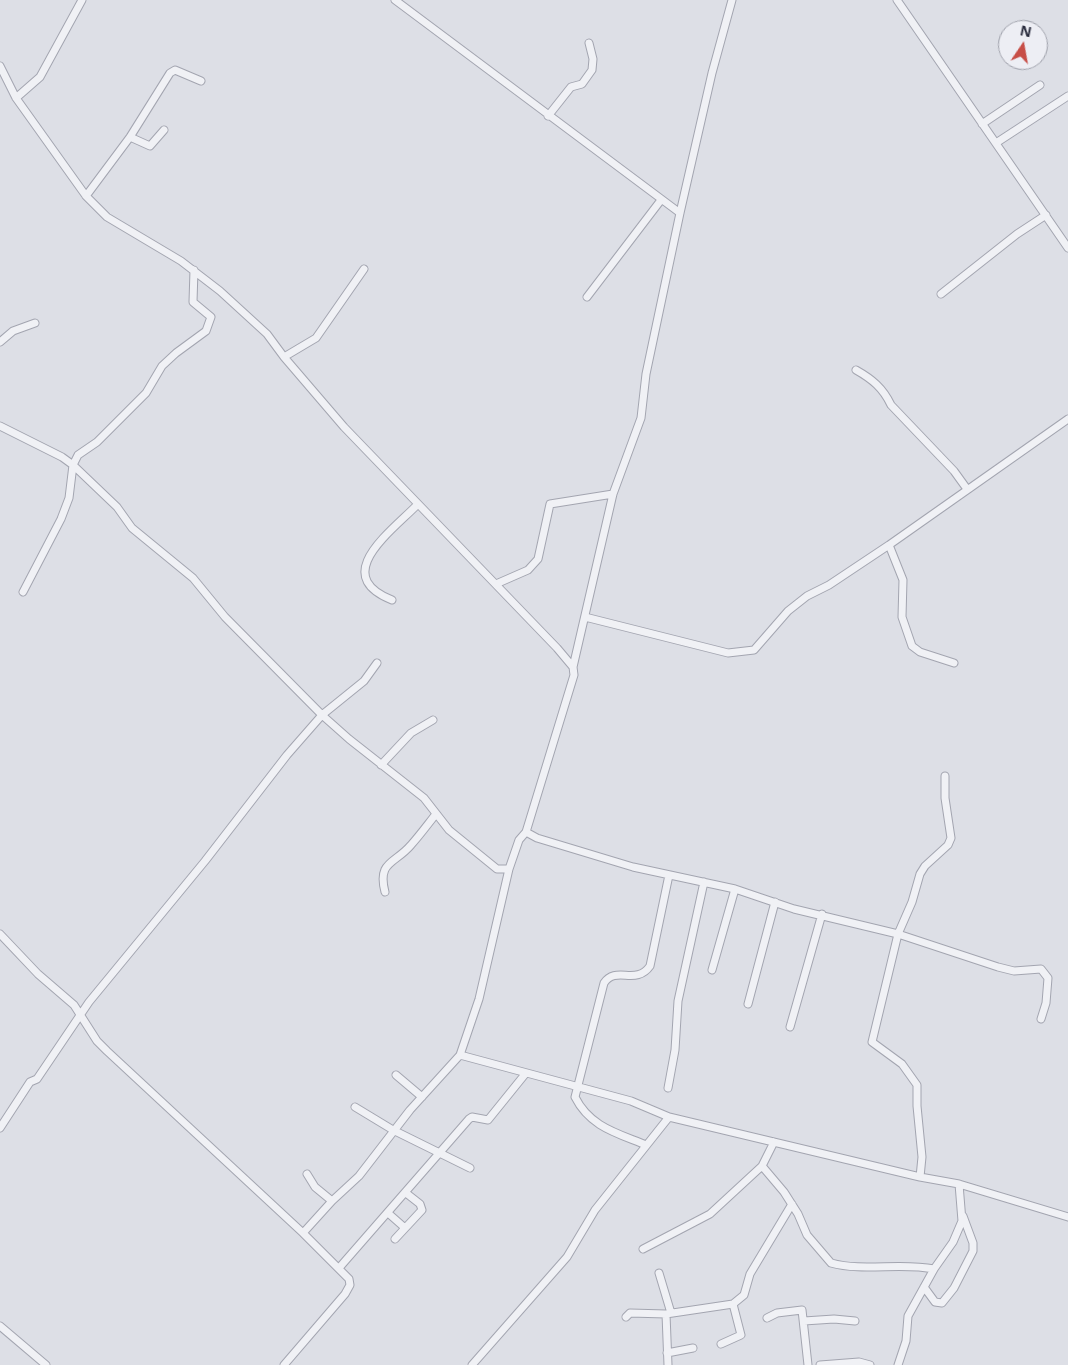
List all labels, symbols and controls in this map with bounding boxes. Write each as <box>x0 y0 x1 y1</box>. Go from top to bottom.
north arrow <box>998 20 1048 70</box>
text: N <box>1018 20 1034 41</box>

